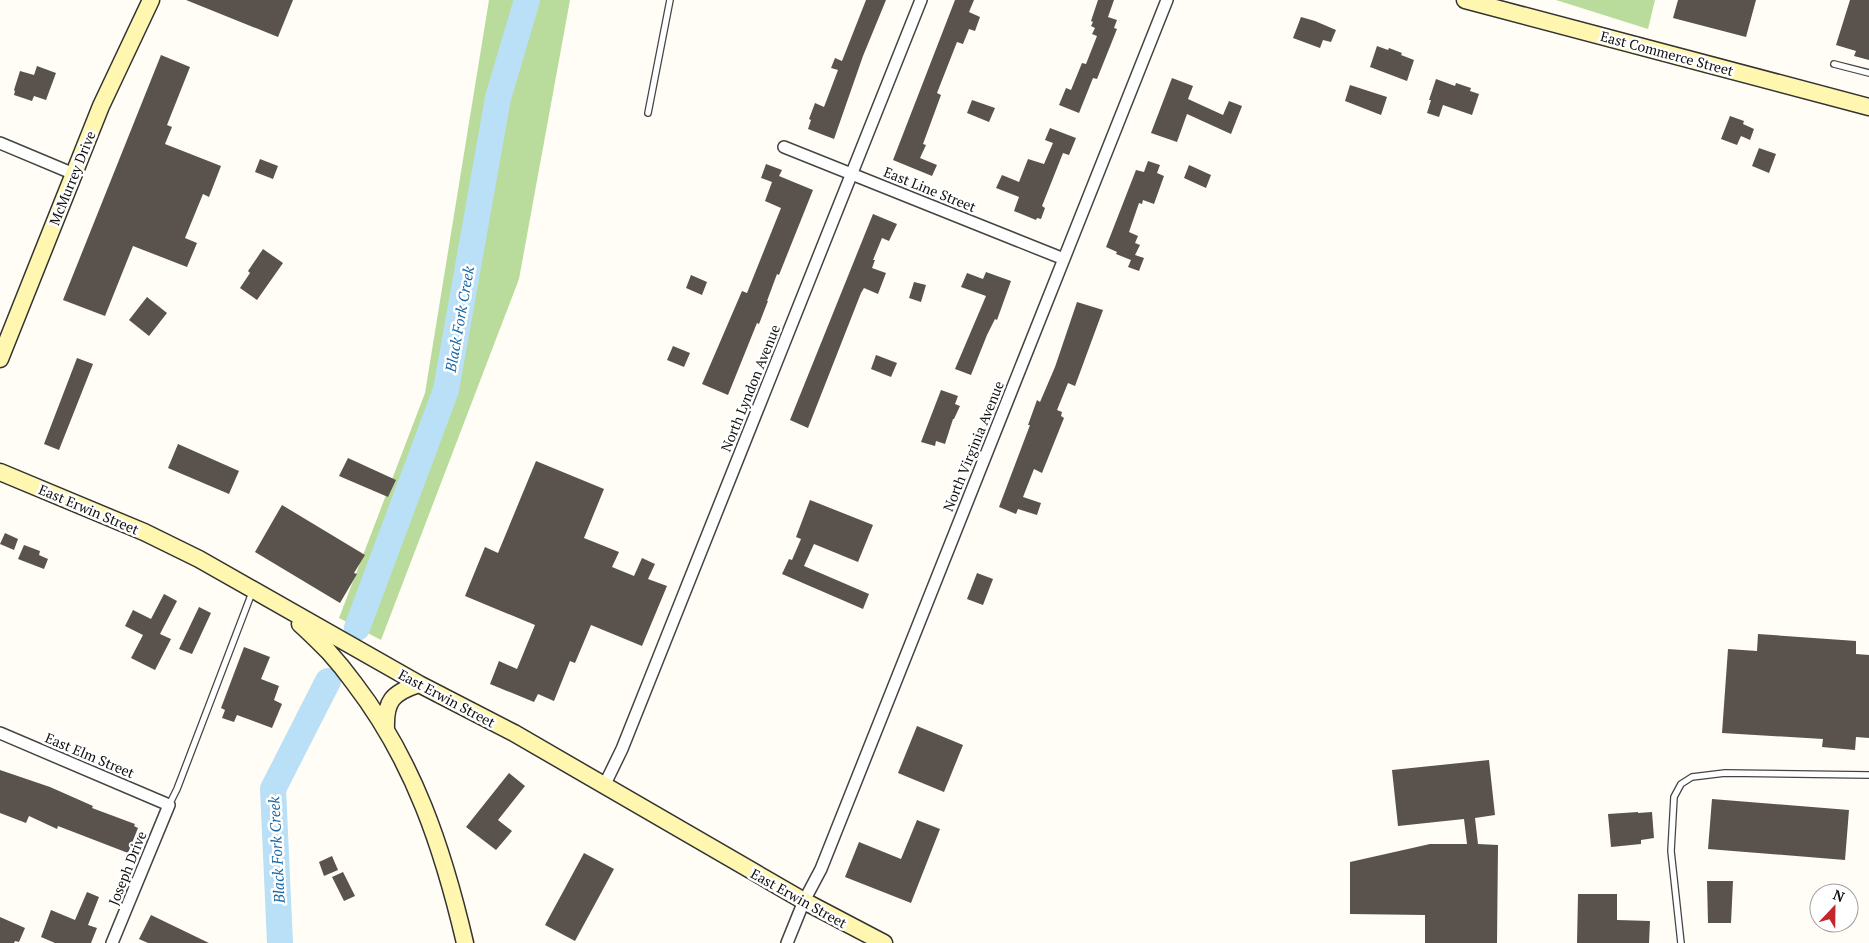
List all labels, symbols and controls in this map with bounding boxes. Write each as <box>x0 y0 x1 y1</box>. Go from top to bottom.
street label: East Commerce Street <box>1598 26 1736 80</box>
street label: McMurrey Drive <box>44 128 100 228</box>
street label: East Line Street <box>881 162 980 216</box>
water label: Black Fork Creek <box>440 264 478 374</box>
street label: North Lyndon Avenue <box>716 322 784 454</box>
street label: North Virginia Avenue <box>938 378 1008 514</box>
street label: East Erwin Street <box>36 479 143 539</box>
street label: East Erwin Street <box>395 664 499 732</box>
street label: East Elm Street <box>43 728 138 783</box>
water label: Black Fork Creek <box>263 795 289 905</box>
street label: Joseph Drive <box>103 828 151 908</box>
street label: East Erwin Street <box>748 864 851 933</box>
north arrow <box>1809 883 1859 933</box>
text: N <box>1831 885 1848 906</box>

